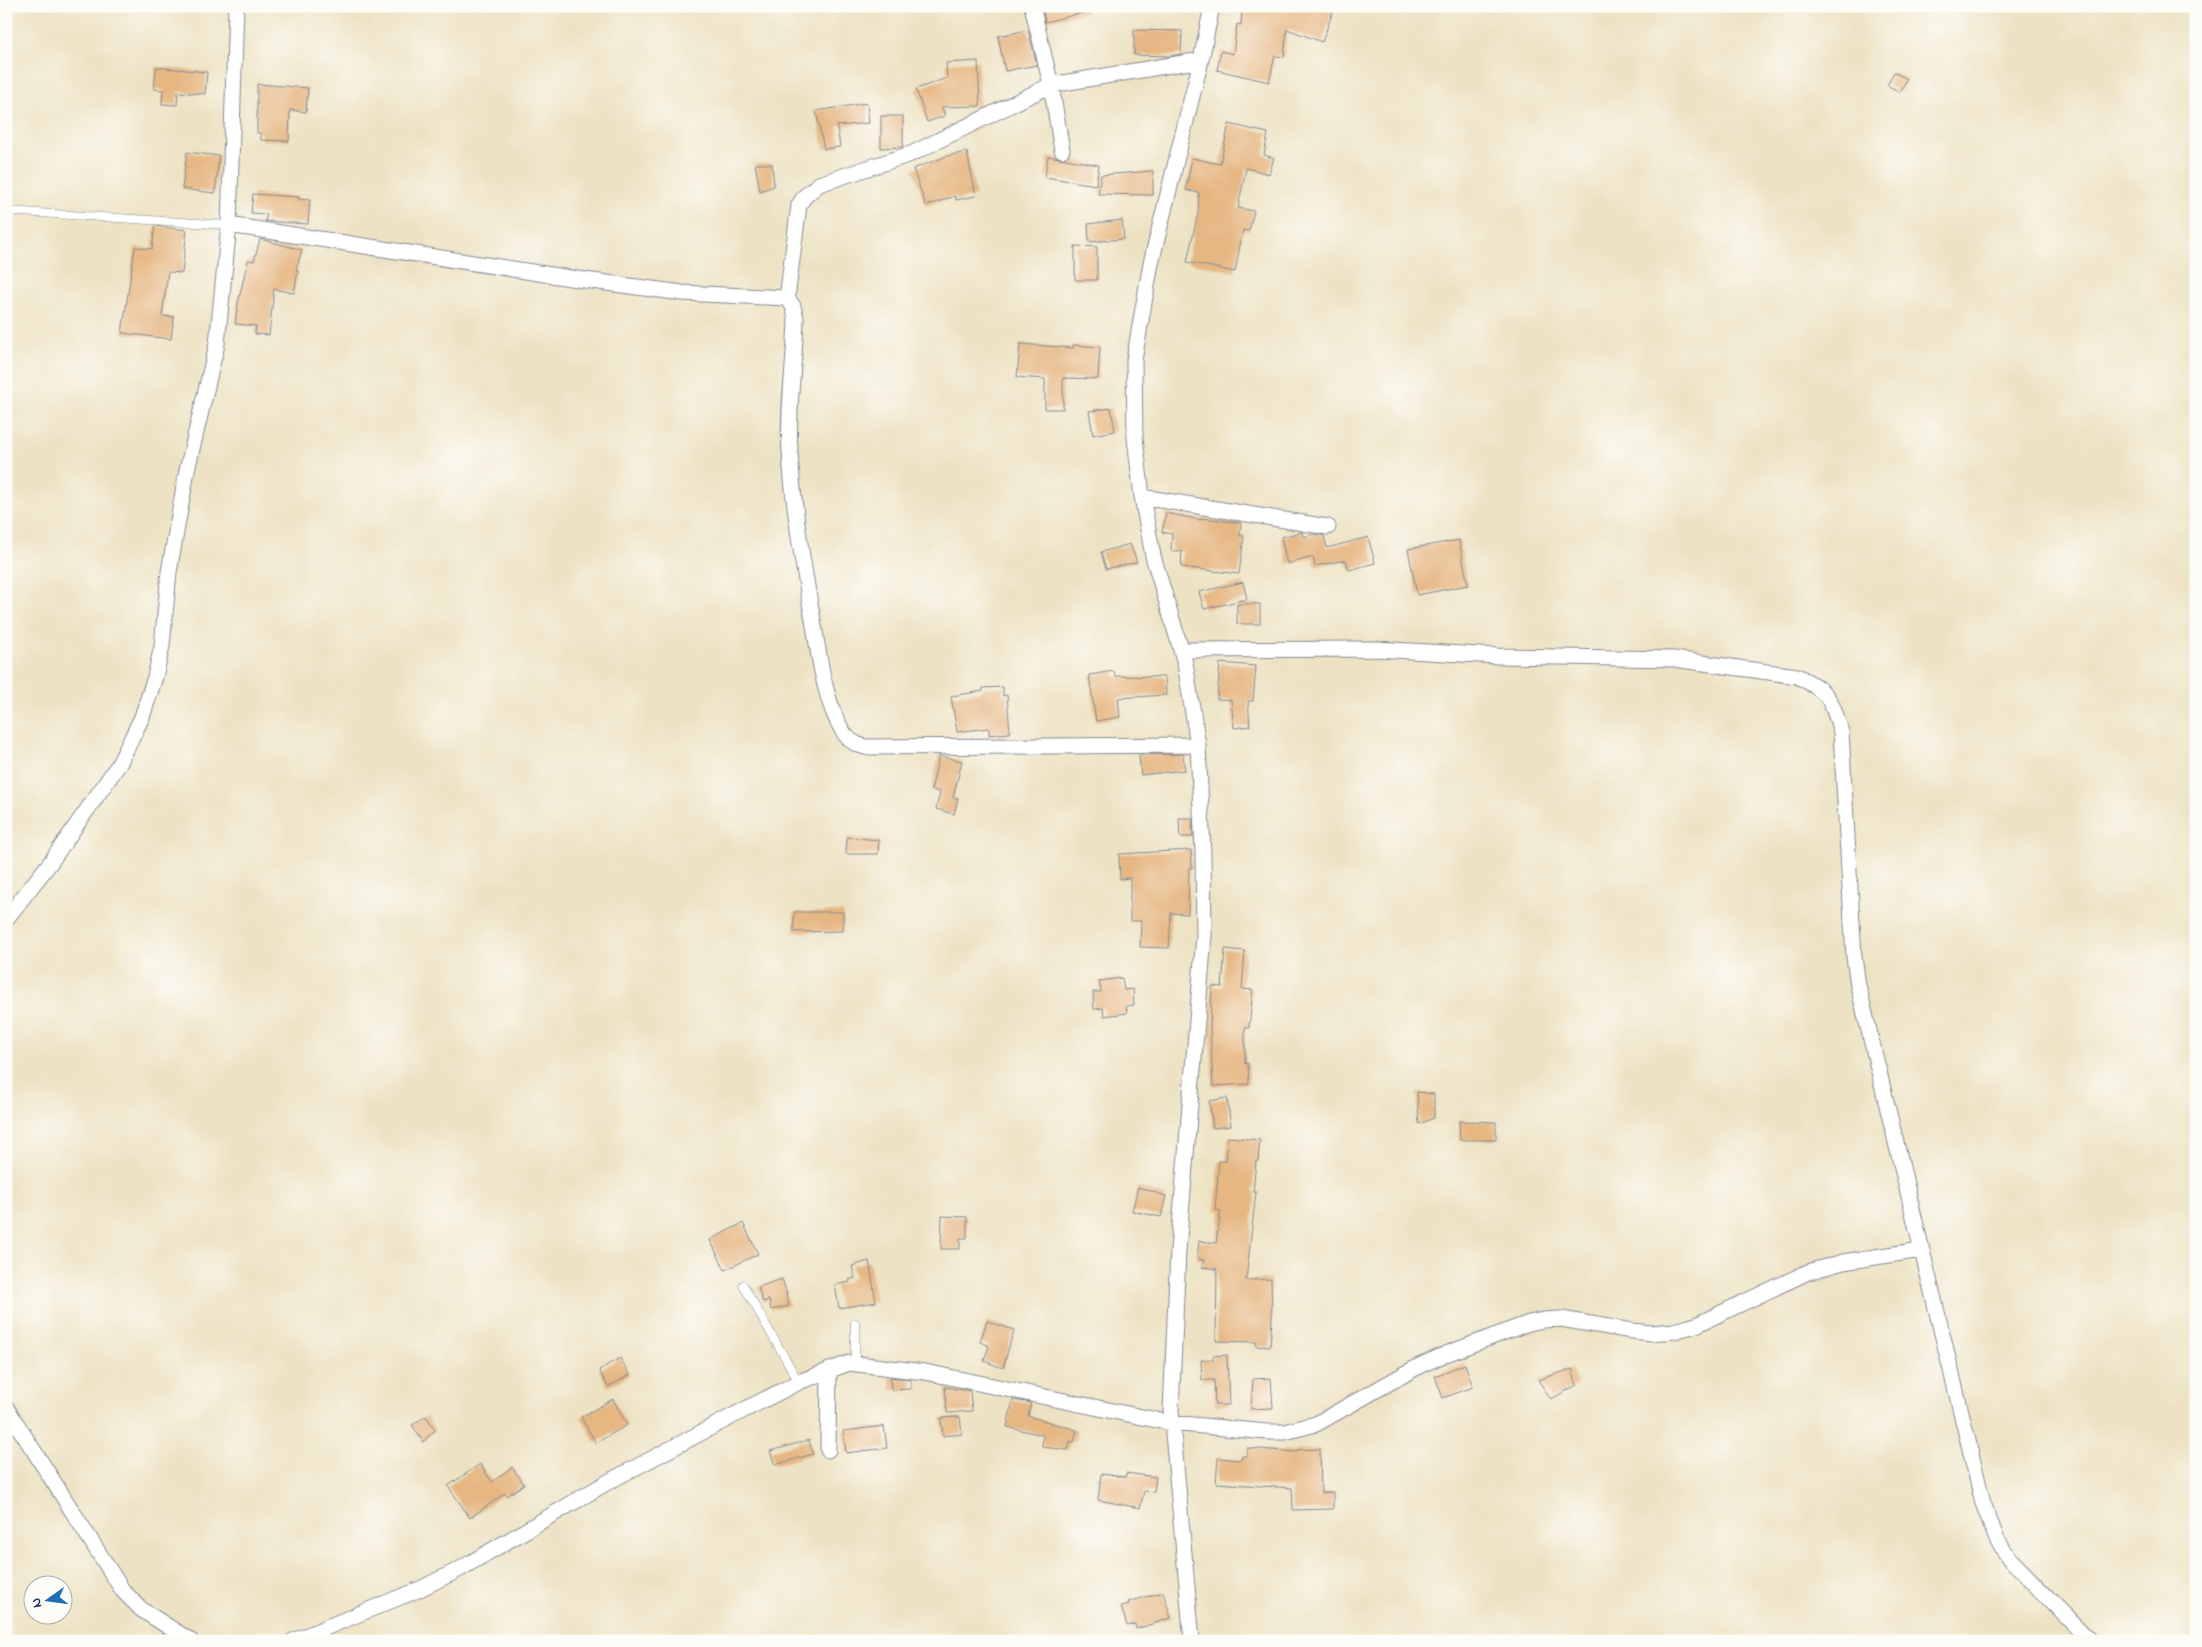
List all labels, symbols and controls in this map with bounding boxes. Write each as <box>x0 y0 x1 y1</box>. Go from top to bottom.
north arrow <box>22 1574 72 1624</box>
text: N <box>26 1596 48 1610</box>

